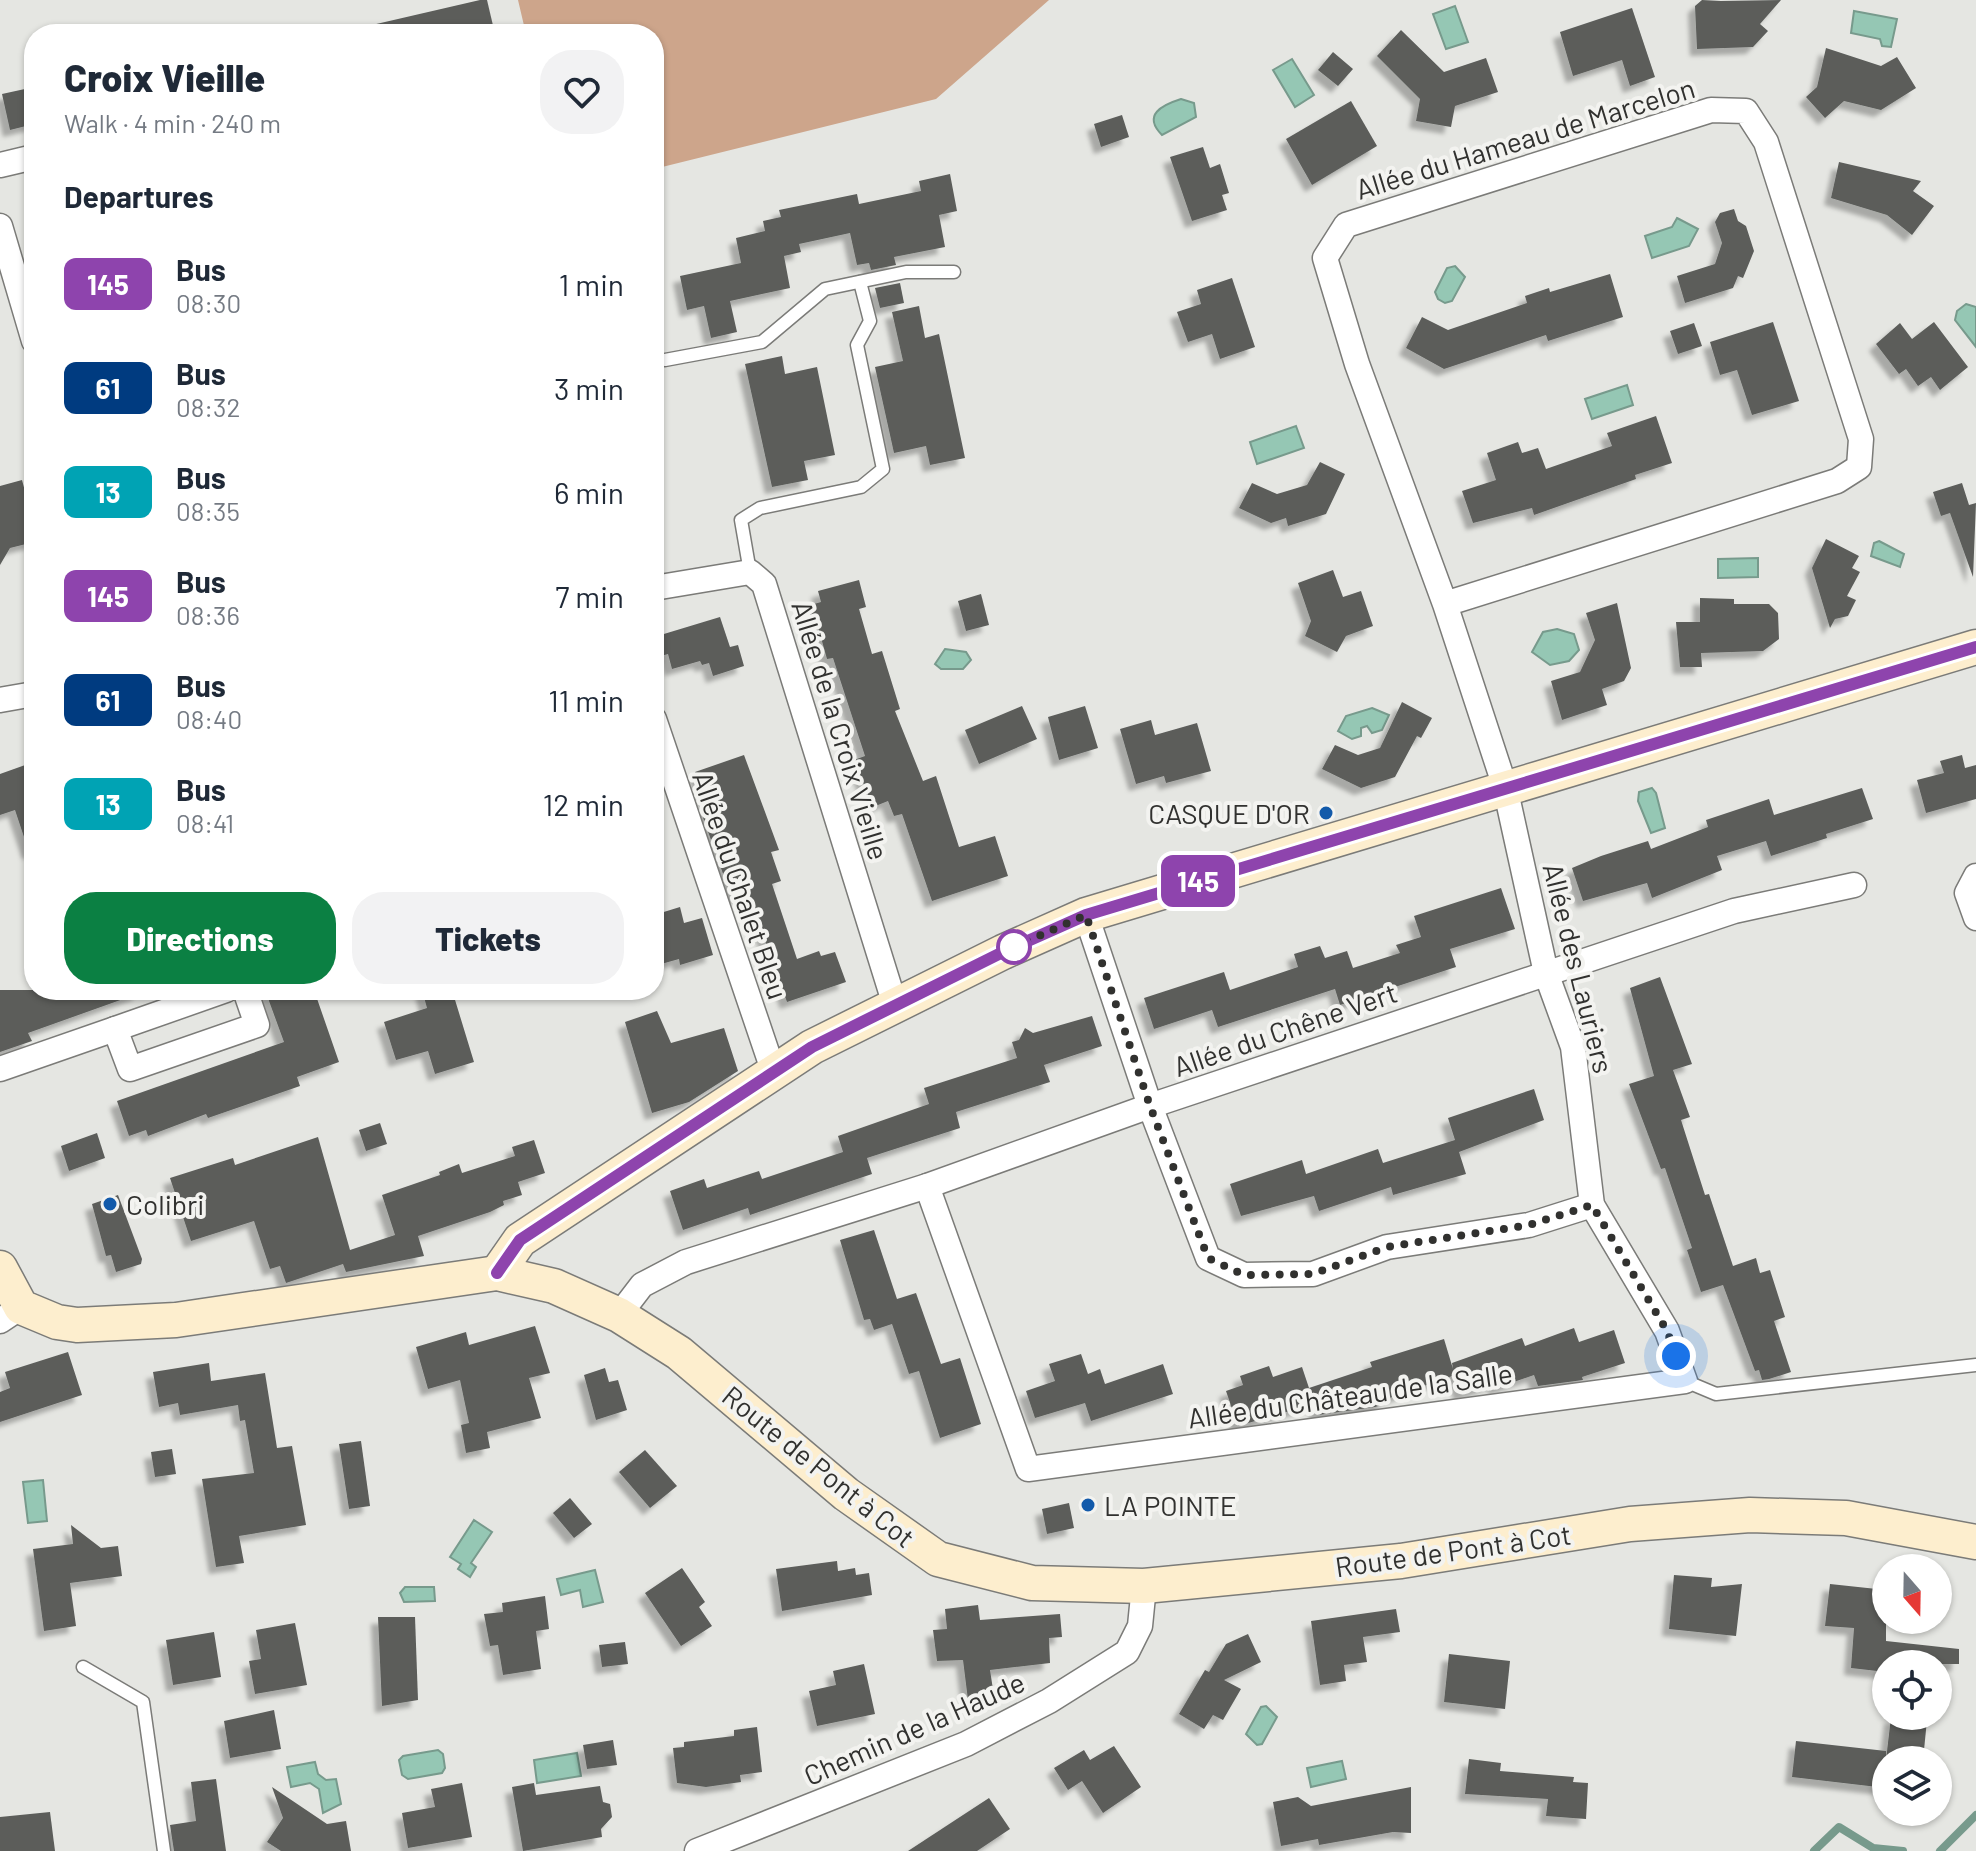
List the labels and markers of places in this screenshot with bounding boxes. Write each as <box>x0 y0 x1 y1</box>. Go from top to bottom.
place label: CASQUE D'OR <box>1148 796 1310 830</box>
marker: CASQUE D'OR <box>1317 804 1335 822</box>
unlabelled marker <box>997 930 1031 964</box>
place label: Colibri <box>126 1187 204 1221</box>
marker: Colibri <box>101 1195 119 1213</box>
place label: LA POINTE <box>1104 1488 1237 1522</box>
marker: LA POINTE <box>1079 1496 1097 1514</box>

